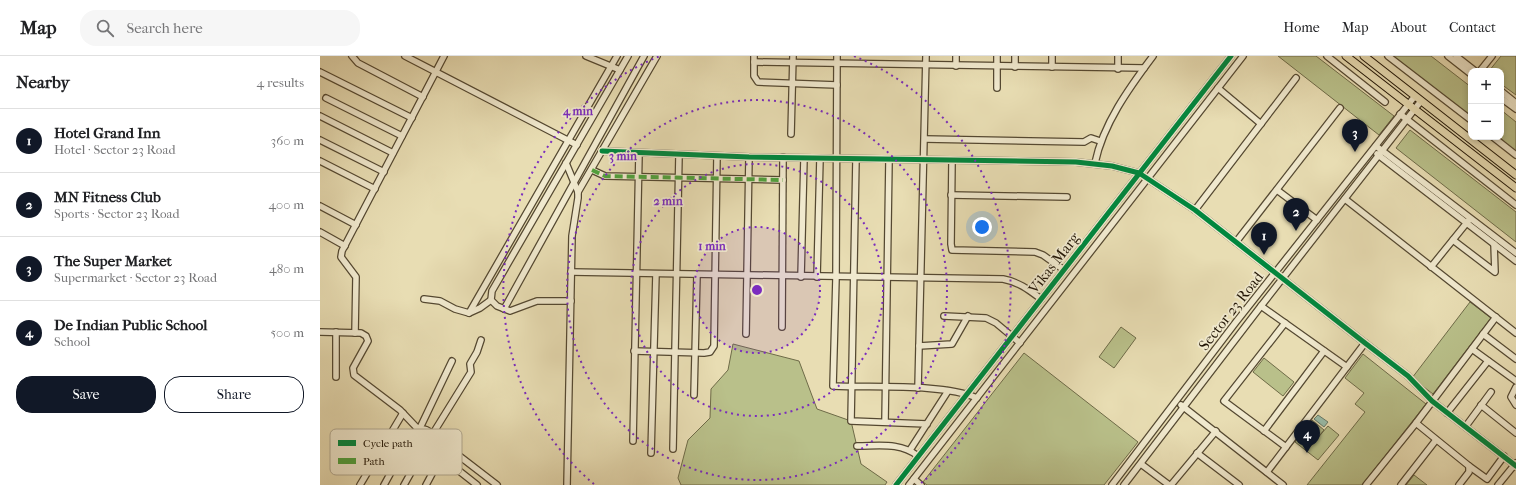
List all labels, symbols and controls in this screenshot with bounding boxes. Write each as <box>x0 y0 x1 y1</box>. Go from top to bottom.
search box <box>80 10 360 46</box>
text: Map <box>20 17 56 39</box>
icon: search <box>94 17 116 39</box>
text: Search here <box>126 19 203 37</box>
text: Home <box>1283 19 1320 36</box>
text: Map <box>1342 19 1369 36</box>
text: About <box>1391 19 1427 36</box>
text: Contact <box>1449 19 1496 36</box>
map controls <box>1468 68 1504 140</box>
button: + <box>1468 68 1504 104</box>
text: Nearby <box>16 72 70 92</box>
text: 4 results <box>257 75 304 90</box>
text: 4 min <box>562 104 594 119</box>
button: − <box>1468 104 1504 140</box>
pin: 3 <box>1342 119 1368 152</box>
text: Hotel Grand Inn <box>54 124 161 142</box>
text: 1 <box>27 133 31 148</box>
text: 360 m <box>271 133 304 148</box>
text: Hotel · Sector 23 Road <box>54 142 176 157</box>
text: 3 min <box>609 149 638 164</box>
text: MN Fitness Club <box>54 188 161 206</box>
text: 2 min <box>653 194 684 208</box>
text: 2 <box>26 197 32 212</box>
text: 400 m <box>268 197 304 212</box>
pin: 2 <box>1283 198 1309 231</box>
text: Sports · Sector 23 Road <box>54 206 180 221</box>
your location <box>972 217 992 237</box>
pin: 1 <box>1251 222 1277 255</box>
street label: Vikas Marg <box>1024 228 1084 298</box>
text: 1 min <box>698 239 727 253</box>
text: The Super Market <box>54 252 172 270</box>
text: 3 <box>26 261 32 276</box>
text: 480 m <box>269 261 304 276</box>
street label: Sector 23 Road <box>1195 267 1268 354</box>
text: Supermarket · Sector 23 Road <box>54 270 217 285</box>
centre of rings <box>750 283 764 297</box>
text: De Indian Public School <box>54 316 207 334</box>
text: 4 <box>25 325 33 340</box>
text: 500 m <box>270 325 304 340</box>
text: School <box>54 334 90 349</box>
button: Save <box>16 376 156 413</box>
button: Share <box>164 376 304 413</box>
pin: 4 <box>1294 420 1320 453</box>
legend <box>330 429 462 475</box>
text: Cycle path <box>363 437 414 450</box>
text: Path <box>363 455 386 468</box>

